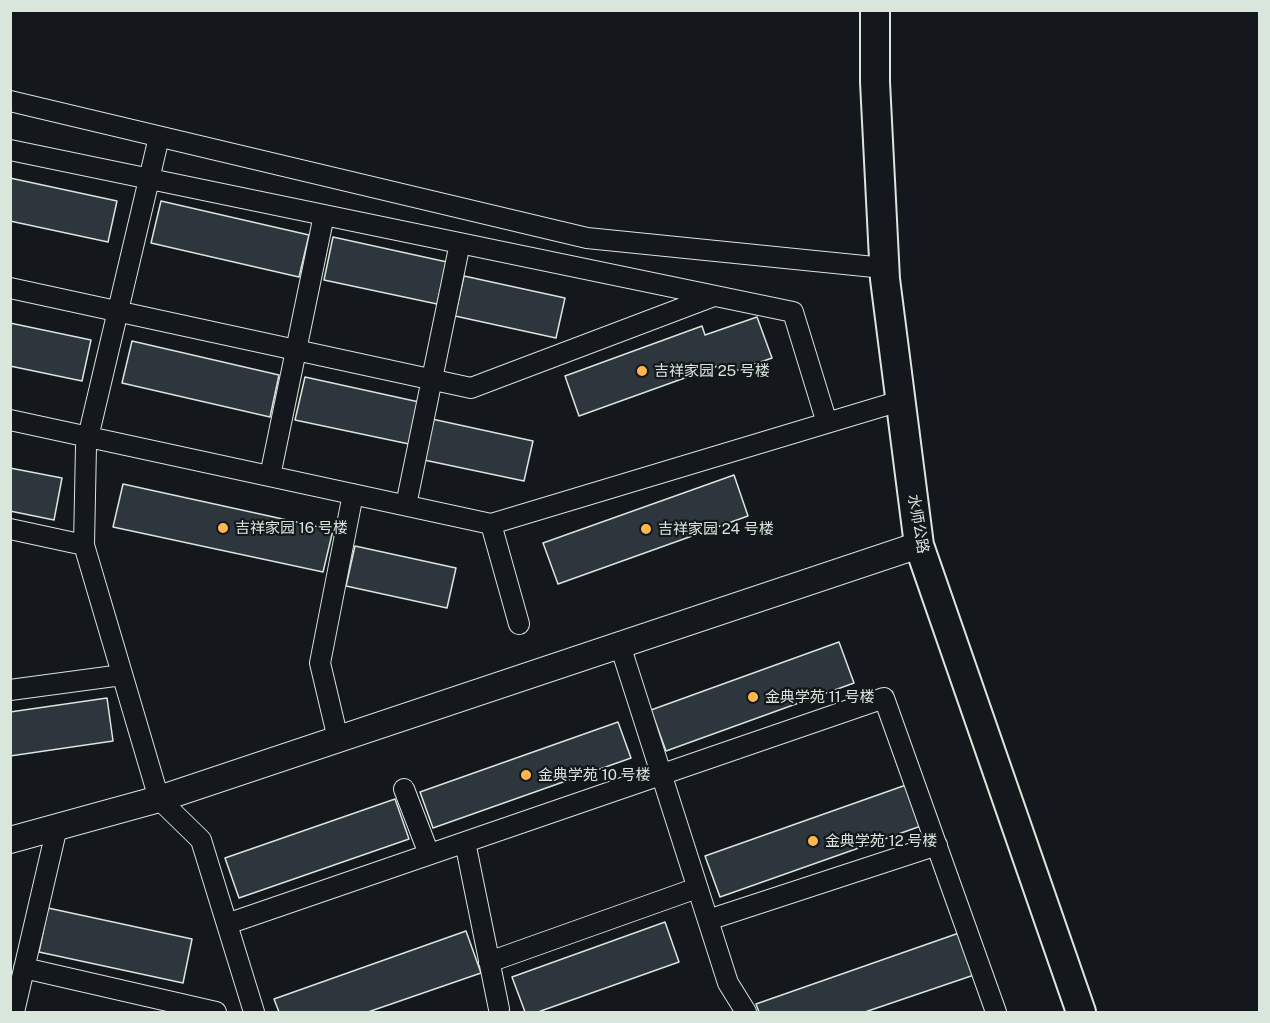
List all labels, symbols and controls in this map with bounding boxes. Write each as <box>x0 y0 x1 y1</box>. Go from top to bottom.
place label: 吉祥家园 25 号楼 <box>654 362 770 380</box>
marker: 吉祥家园 25 号楼 <box>635 364 649 378</box>
street label: 水师公路 <box>904 493 932 555</box>
place label: 吉祥家园 16 号楼 <box>235 519 348 537</box>
place label: 吉祥家园 24 号楼 <box>658 520 774 538</box>
marker: 吉祥家园 16 号楼 <box>216 521 230 535</box>
marker: 吉祥家园 24 号楼 <box>639 522 653 536</box>
place label: 金典学苑 11 号楼 <box>765 688 874 706</box>
marker: 金典学苑 11 号楼 <box>746 690 760 704</box>
place label: 金典学苑 10 号楼 <box>538 766 651 784</box>
marker: 金典学苑 10 号楼 <box>519 768 533 782</box>
place label: 金典学苑 12 号楼 <box>825 832 937 850</box>
marker: 金典学苑 12 号楼 <box>806 834 820 848</box>

